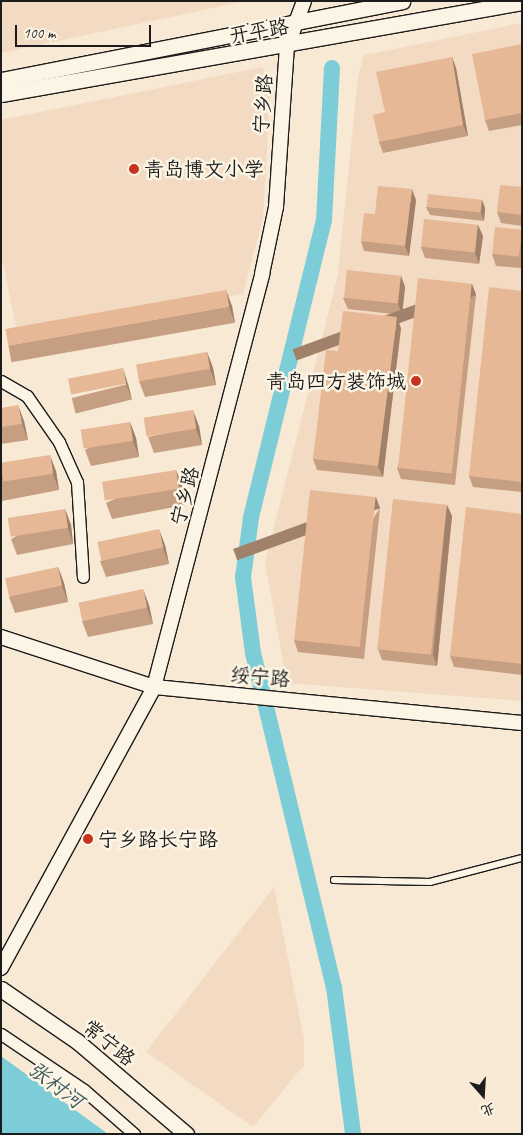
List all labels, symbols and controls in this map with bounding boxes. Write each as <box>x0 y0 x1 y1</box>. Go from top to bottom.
street label: 开平路 <box>227 14 291 48</box>
scale bar <box>18 15 154 47</box>
text: 100 m <box>23 24 55 43</box>
street label: 宁乡路 <box>249 73 277 135</box>
place label: 青岛博文小学 <box>144 157 264 181</box>
marker: 青岛博文小学 <box>128 163 140 175</box>
place label: 青岛四方装饰城 <box>266 369 406 393</box>
marker: 青岛四方装饰城 <box>410 375 422 387</box>
street label: 宁乡路 <box>166 464 204 528</box>
street label: 绥宁路 <box>229 662 291 692</box>
place label: 宁乡路长宁路 <box>98 827 218 851</box>
marker: 宁乡路长宁路 <box>82 833 94 845</box>
street label: 常宁路 <box>78 1015 140 1071</box>
water label: 张村河 <box>23 1056 89 1114</box>
north arrow <box>458 1070 508 1120</box>
text: 北 <box>479 1099 497 1120</box>

